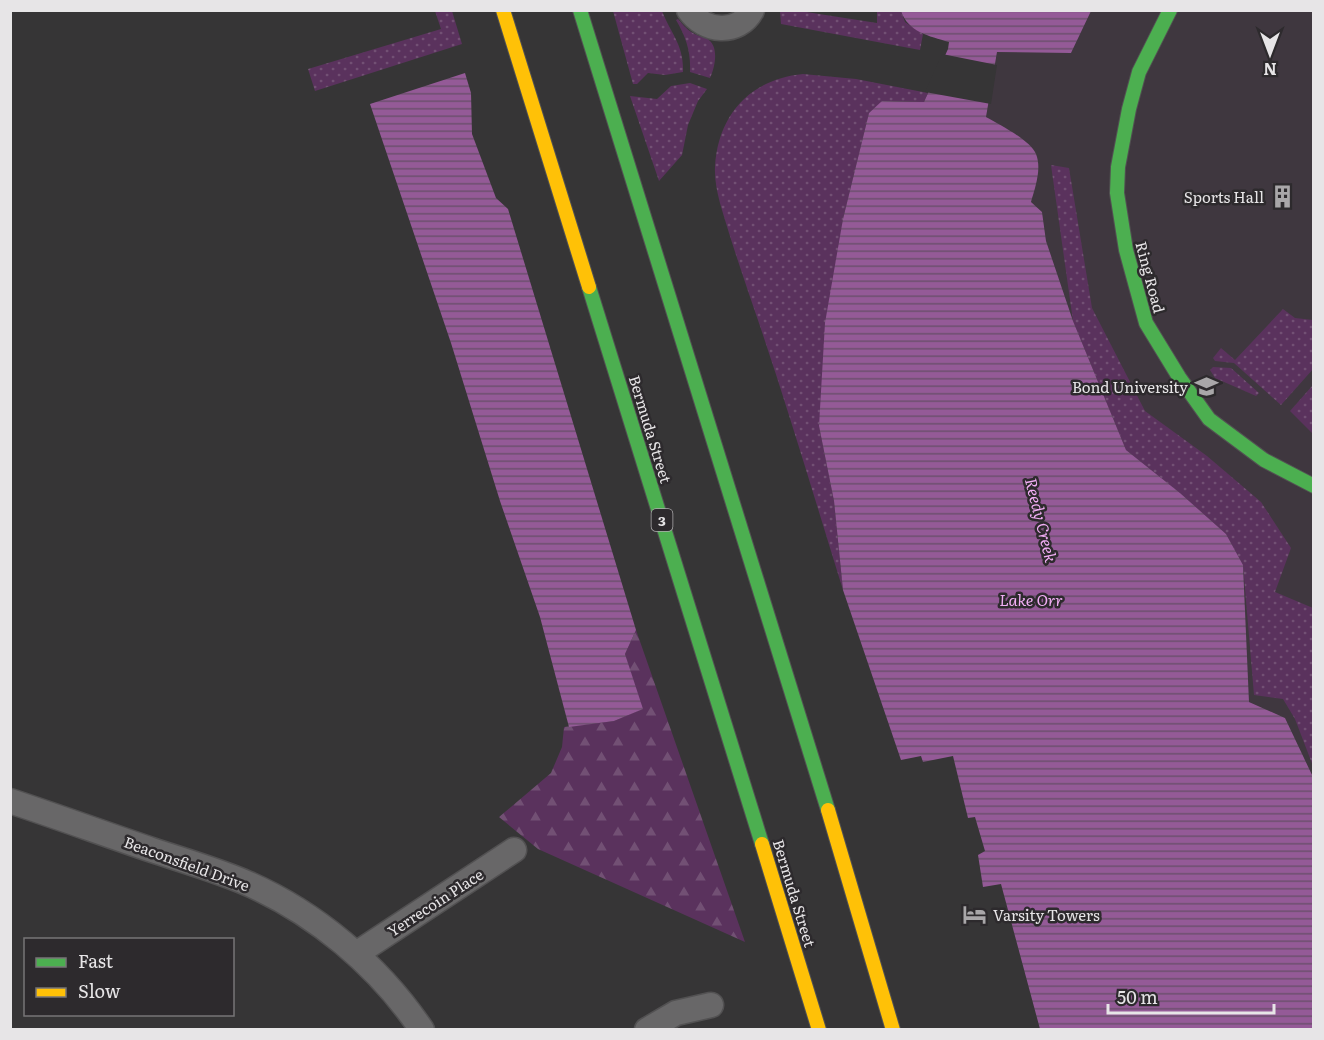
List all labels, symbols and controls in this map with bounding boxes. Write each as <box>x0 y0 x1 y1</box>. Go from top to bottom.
north arrow <box>1240 24 1300 84</box>
text: N <box>1263 58 1277 82</box>
building icon: Sports Hall <box>1269 183 1295 209</box>
place label: Sports Hall <box>1184 185 1264 208</box>
street label: Ring Road <box>1130 238 1172 316</box>
street label: Bermuda Street <box>624 372 678 486</box>
school or university icon: Bond University <box>1193 373 1219 399</box>
place label: Bond University <box>1072 375 1188 398</box>
water label: Reedy Creek <box>1020 475 1064 565</box>
road number: 3 <box>652 509 672 531</box>
water label: Lake Orr <box>999 587 1063 611</box>
street label: Beaconsfield Drive <box>121 830 253 896</box>
street label: Bermuda Street <box>768 836 822 950</box>
street label: Yerrecoin Place <box>383 862 488 942</box>
hotel icon: Varsity Towers <box>962 901 988 927</box>
place label: Varsity Towers <box>993 903 1100 926</box>
legend <box>24 938 234 1016</box>
text: Fast <box>78 947 114 974</box>
text: Slow <box>78 977 121 1004</box>
scale bar <box>1108 977 1274 1015</box>
text: 50 m <box>1117 983 1158 1010</box>

